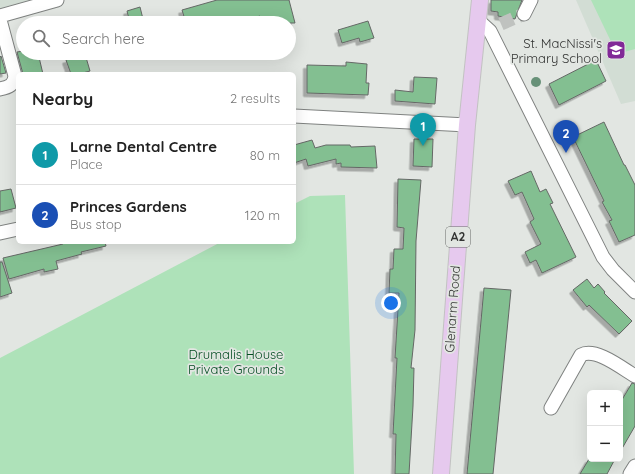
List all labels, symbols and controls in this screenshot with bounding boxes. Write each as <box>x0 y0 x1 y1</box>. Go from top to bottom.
search box <box>16 16 296 60</box>
icon: search <box>30 27 52 49</box>
text: Search here <box>62 29 145 48</box>
place label: St. MacNissi's Primary School <box>511 35 602 66</box>
school or university icon: St. MacNissi's Primary School <box>605 39 627 61</box>
text: Nearby <box>32 88 93 109</box>
text: 2 results <box>230 90 280 106</box>
pin: 1 <box>410 113 436 146</box>
pin: 2 <box>553 120 579 153</box>
text: Larne Dental Centre <box>70 137 217 156</box>
text: 1 <box>42 147 48 163</box>
text: 80 m <box>250 147 280 163</box>
text: Place <box>70 156 103 172</box>
text: Princes Gardens <box>70 197 187 216</box>
text: 2 <box>41 207 49 223</box>
text: 120 m <box>245 207 280 223</box>
text: Bus stop <box>70 216 122 232</box>
road number: A2 <box>446 227 470 247</box>
street label: Glenarm Road <box>441 265 463 353</box>
your location <box>381 293 401 313</box>
park label: Drumalis House Private Grounds <box>188 346 284 377</box>
map controls <box>587 390 623 462</box>
button: + <box>587 390 623 426</box>
button: − <box>587 426 623 462</box>

